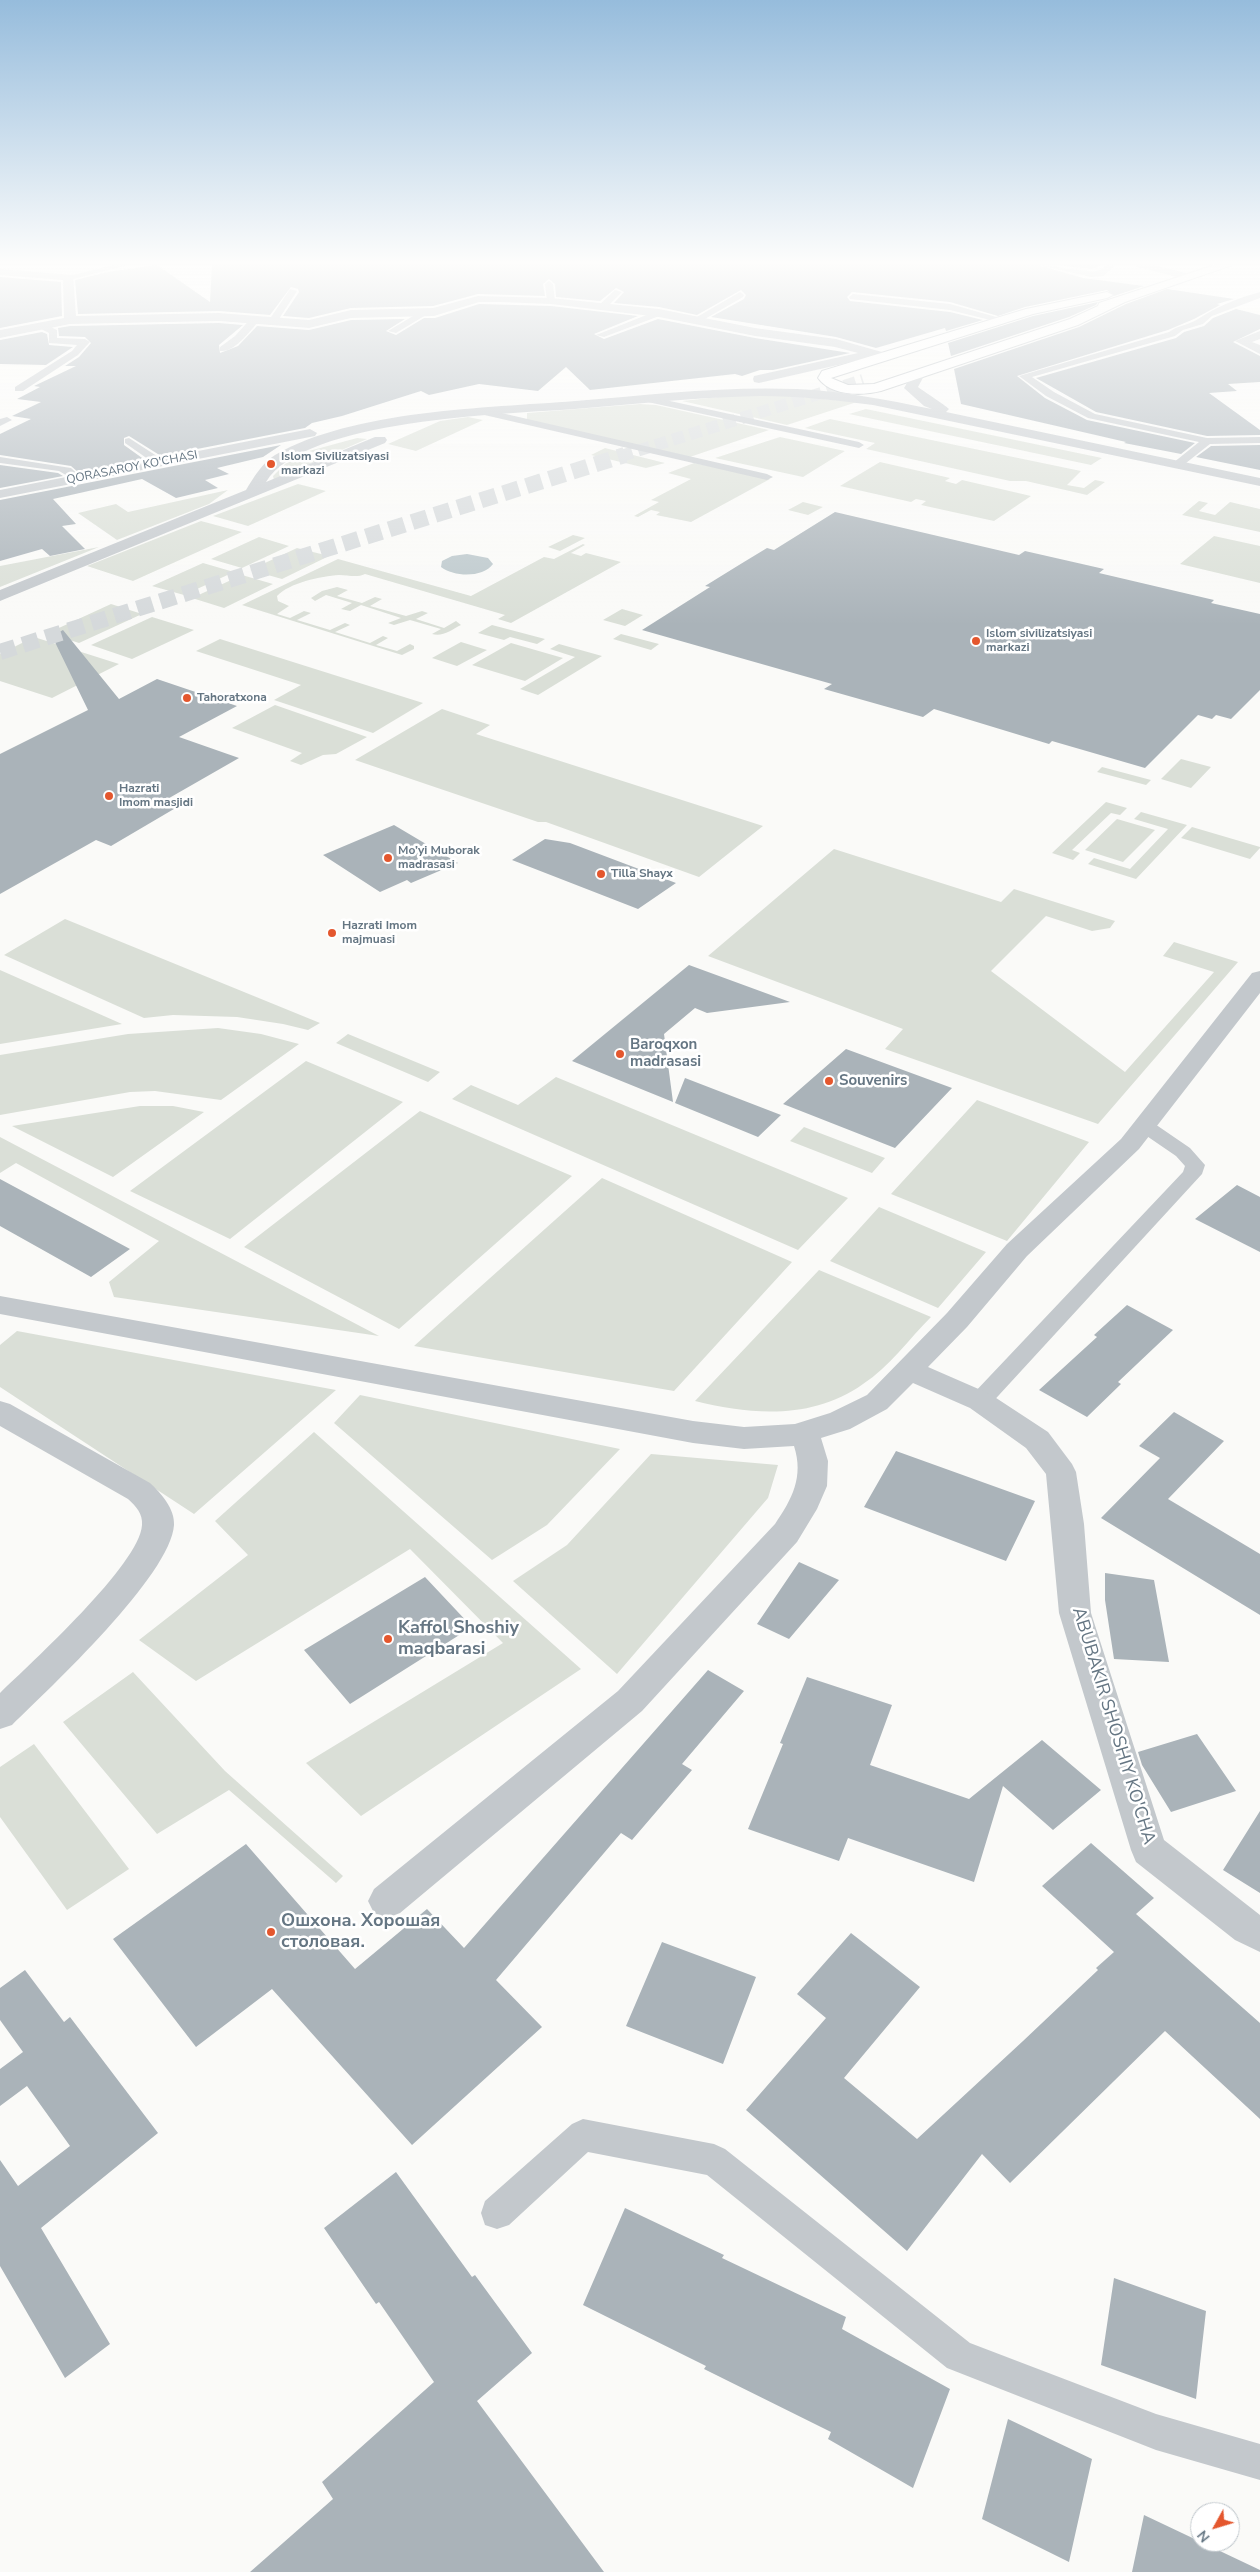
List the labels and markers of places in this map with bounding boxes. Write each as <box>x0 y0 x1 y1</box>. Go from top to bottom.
place label: Islom Sivilizatsiyasi markazi <box>281 450 389 478</box>
marker: Islom Sivilizatsiyasi markazi <box>265 458 277 470</box>
place label: Islom sivilizatsiyasi markazi <box>986 627 1092 655</box>
marker: Islom sivilizatsiyasi markazi <box>970 635 982 647</box>
place label: Tahoratxona <box>197 691 267 705</box>
marker: Tahoratxona <box>181 692 193 704</box>
place label: Hazrati Imom masjidi <box>119 782 193 810</box>
marker: Hazrati Imom masjidi <box>103 790 115 802</box>
place label: Mo’yi Muborak madrasasi <box>398 844 480 872</box>
marker: Mo’yi Muborak madrasasi <box>382 852 394 864</box>
place label: Tilla Shayx <box>611 867 673 881</box>
marker: Tilla Shayx <box>595 868 607 880</box>
place label: Hazrati Imom majmuasi <box>342 919 417 947</box>
marker: Hazrati Imom majmuasi <box>326 927 338 939</box>
place label: Baroqxon madrasasi <box>630 1036 701 1071</box>
marker: Baroqxon madrasasi <box>614 1048 626 1060</box>
place label: Souvenirs <box>839 1072 907 1090</box>
marker: Souvenirs <box>823 1075 835 1087</box>
place label: Kaffol Shoshiy maqbarasi <box>398 1618 519 1660</box>
marker: Kaffol Shoshiy maqbarasi <box>382 1633 394 1645</box>
place label: Ошхона. Хорошая столовая. <box>281 1911 440 1954</box>
marker: Ошхона. Хорошая столовая. <box>265 1926 277 1938</box>

